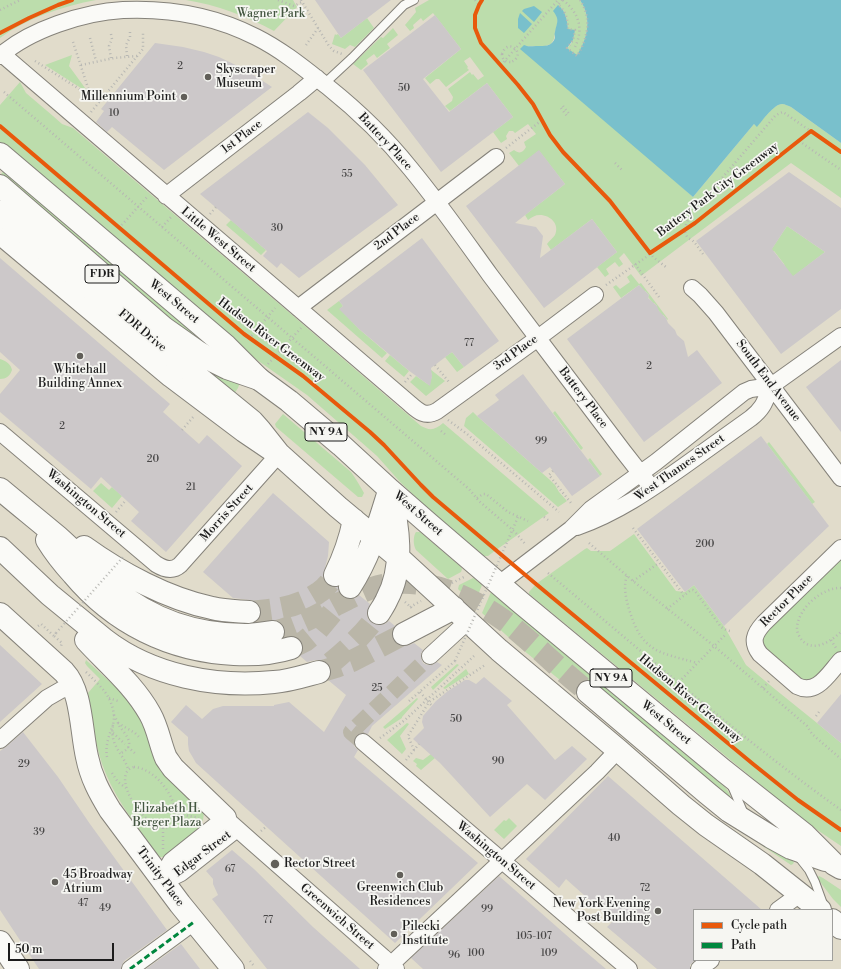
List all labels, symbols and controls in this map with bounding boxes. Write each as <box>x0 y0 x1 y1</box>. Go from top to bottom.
park label: Wagner Park <box>237 7 305 21</box>
house number: 2 <box>177 61 183 73</box>
place label: Skyscraper Museum <box>216 63 276 91</box>
marker: Skyscraper Museum <box>203 72 213 82</box>
house number: 50 <box>398 83 410 95</box>
place label: Millennium Point <box>81 90 176 104</box>
marker: Millennium Point <box>179 92 189 102</box>
house number: 10 <box>109 108 119 120</box>
street label: Battery Place <box>355 110 415 174</box>
street label: 1st Place <box>219 117 265 157</box>
street label: Battery Park City Greenway <box>654 140 782 240</box>
house number: 55 <box>341 169 353 181</box>
street label: Little West Street <box>178 204 258 276</box>
street label: 2nd Place <box>371 210 423 254</box>
house number: 30 <box>271 223 283 235</box>
road number: FDR <box>85 265 119 283</box>
street label: West Street <box>146 277 202 327</box>
street label: Hudson River Greenway <box>215 295 327 385</box>
street label: FDR Drive <box>115 307 169 355</box>
street label: 3rd Place <box>491 332 541 374</box>
street label: South End Avenue <box>733 337 803 425</box>
house number: 77 <box>464 338 474 350</box>
marker: Whitehall Building Annex <box>75 351 85 361</box>
house number: 2 <box>646 361 652 373</box>
place label: Whitehall Building Annex <box>38 363 122 391</box>
street label: Battery Place <box>555 365 611 431</box>
house number: 2 <box>59 421 65 433</box>
road number: NY 9A <box>305 423 347 441</box>
street label: West Thames Street <box>632 432 728 504</box>
house number: 99 <box>535 436 547 448</box>
house number: 20 <box>147 454 159 466</box>
street label: Washington Street <box>43 467 129 541</box>
street label: Morris Street <box>197 481 257 545</box>
house number: 21 <box>186 482 196 494</box>
street label: West Street <box>390 489 446 539</box>
house number: 200 <box>696 539 714 551</box>
street label: Rector Place <box>758 572 816 630</box>
street label: Hudson River Greenway <box>636 652 744 746</box>
road number: NY 9A <box>590 669 632 687</box>
house number: 25 <box>371 683 383 695</box>
street label: West Street <box>638 698 694 748</box>
house number: 50 <box>450 714 462 726</box>
house number: 90 <box>492 756 504 768</box>
house number: 29 <box>18 759 30 771</box>
park label: Elizabeth H. Berger Plaza <box>132 802 202 830</box>
street label: Washington Street <box>453 819 539 893</box>
house number: 39 <box>33 827 45 839</box>
street label: Edgar Street <box>172 828 234 880</box>
house number: 40 <box>608 833 620 845</box>
street label: Trinity Place <box>133 844 187 910</box>
place label: Rector Street <box>284 857 355 871</box>
marker: Rector Street <box>269 858 281 870</box>
house number: 67 <box>225 864 235 876</box>
place label: 45 Broadway Atrium <box>63 868 133 896</box>
marker: Greenwich Club Residences <box>395 870 405 880</box>
marker: 45 Broadway Atrium <box>50 877 60 887</box>
street label: Greenwich Street <box>297 881 377 953</box>
place label: Greenwich Club Residences <box>357 881 443 909</box>
house number: 72 <box>640 883 650 895</box>
place label: New York Evening Post Building <box>553 897 650 925</box>
house number: 47 <box>78 898 88 910</box>
house number: 49 <box>99 903 111 915</box>
house number: 99 <box>481 904 493 916</box>
marker: New York Evening Post Building <box>653 906 663 916</box>
legend <box>693 909 833 961</box>
house number: 77 <box>263 915 273 927</box>
text: Cycle path <box>731 918 787 933</box>
place label: Pilecki Institute <box>402 920 448 948</box>
marker: Pilecki Institute <box>389 929 399 939</box>
house number: 105-107 <box>516 931 552 943</box>
scale bar <box>10 935 116 961</box>
text: Path <box>731 938 756 953</box>
text: 50 m <box>15 942 43 957</box>
house number: 100 <box>467 948 485 960</box>
house number: 109 <box>541 948 557 960</box>
house number: 96 <box>448 950 460 962</box>

